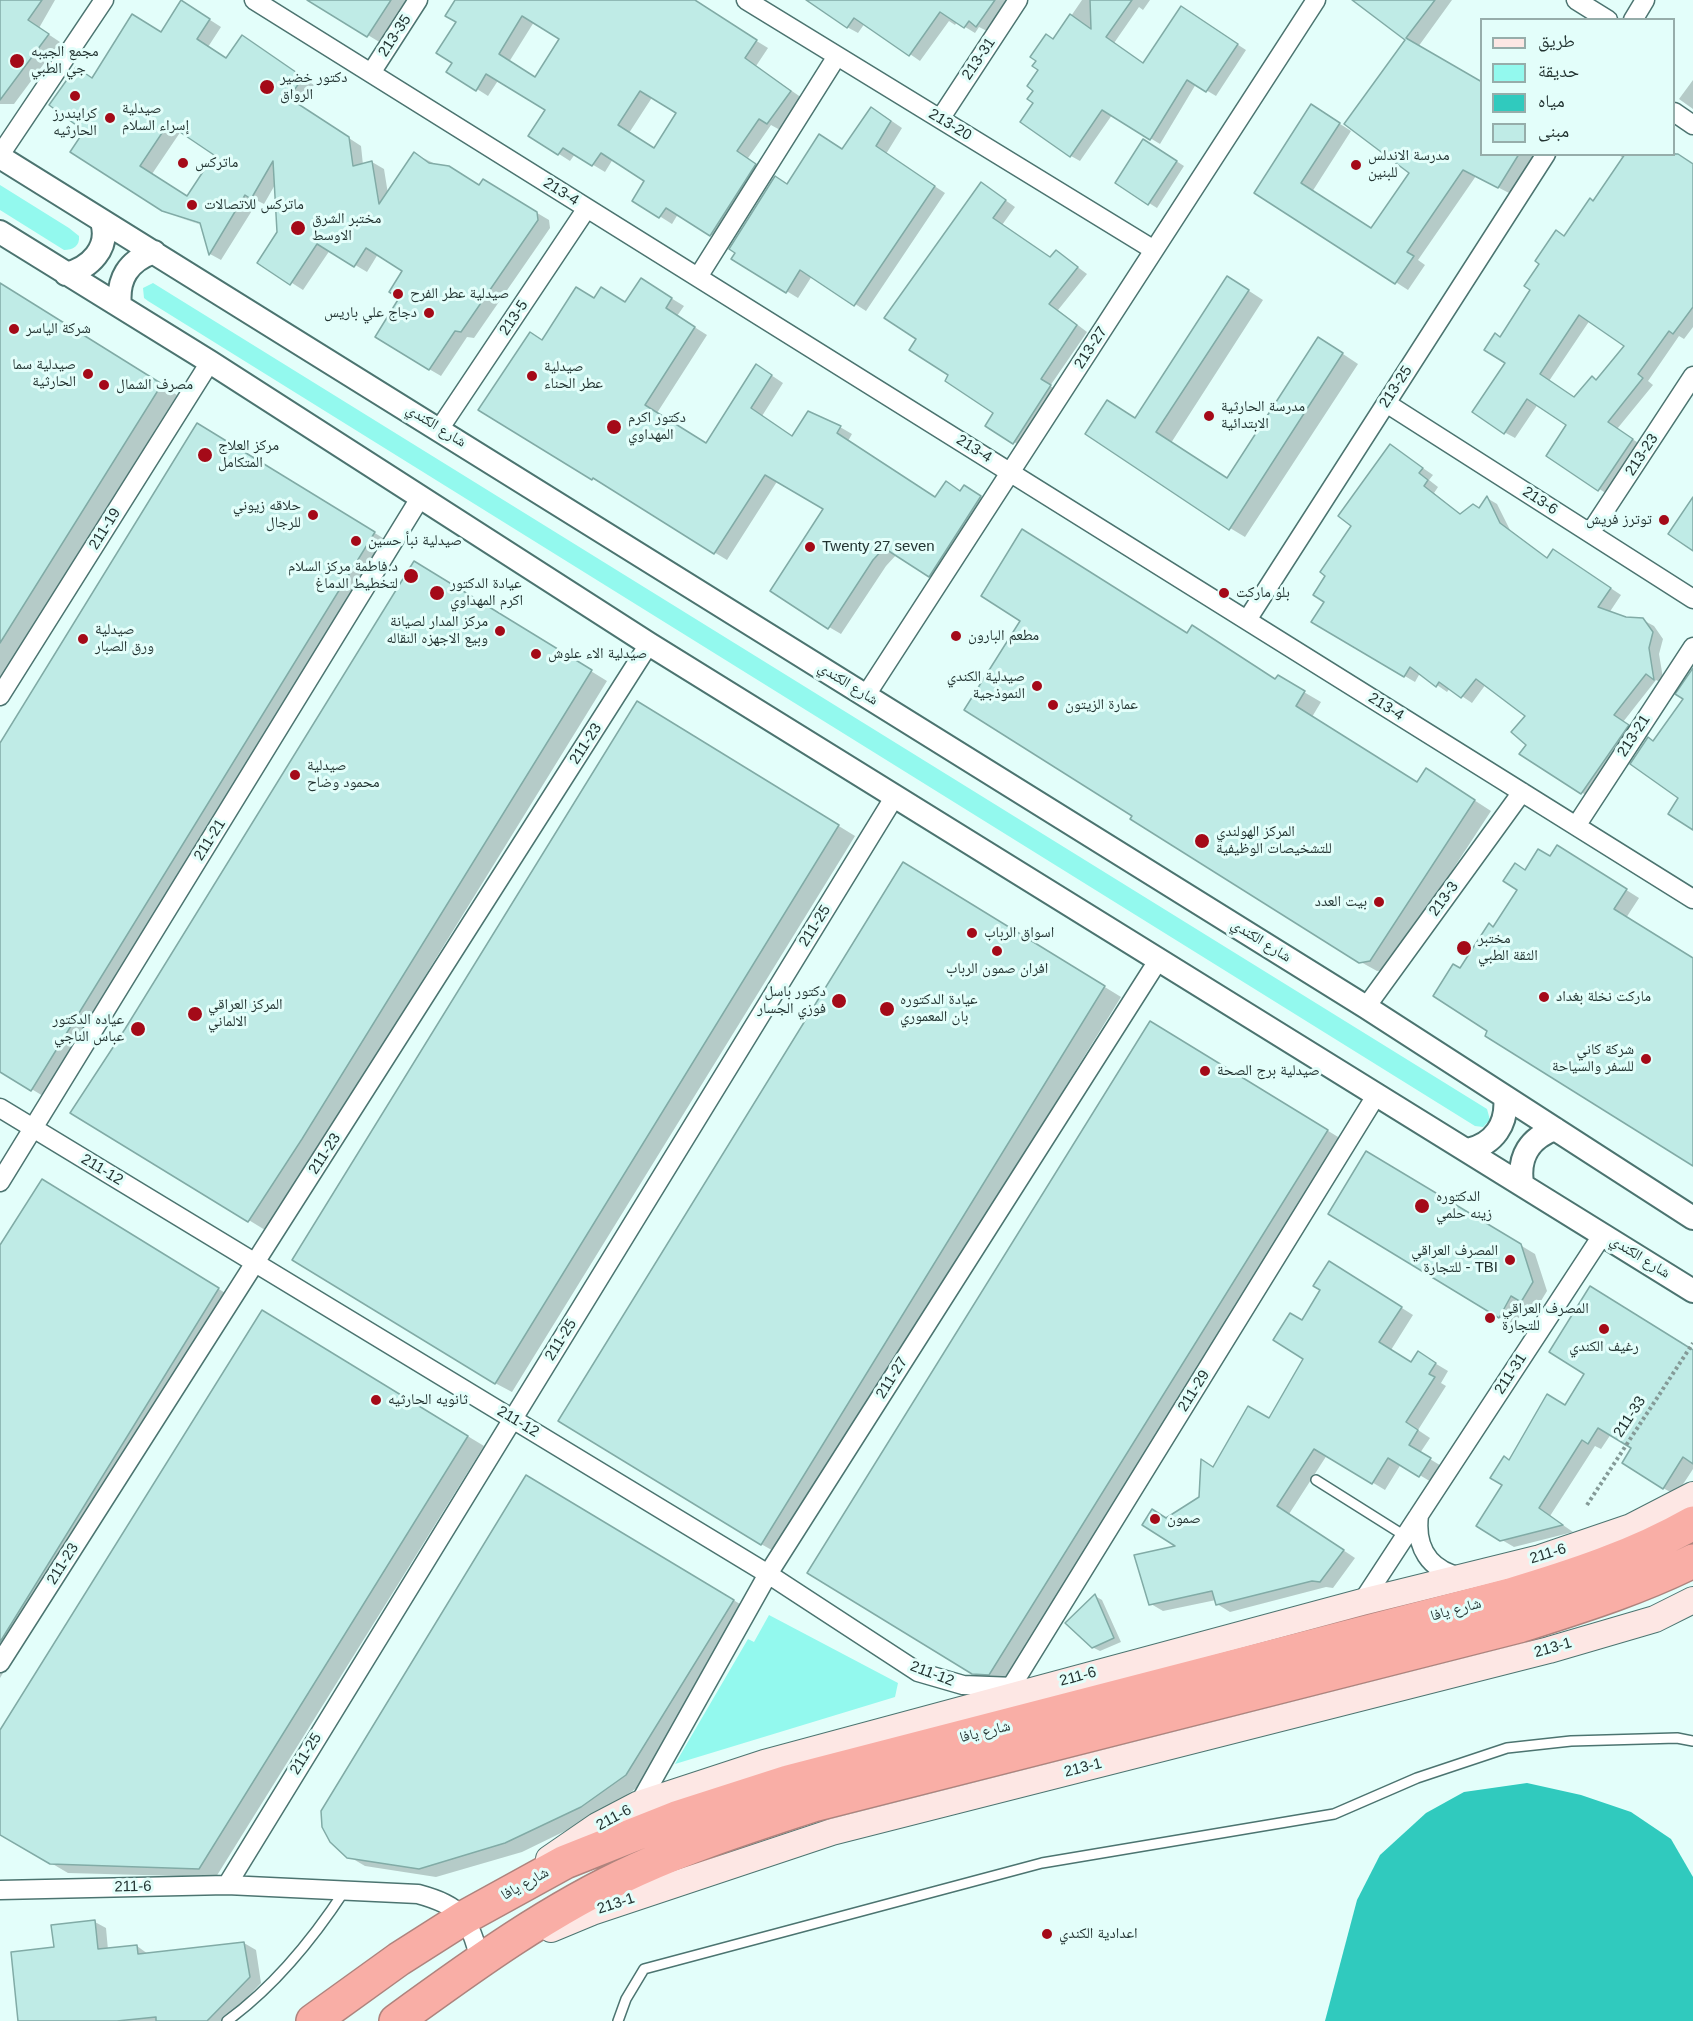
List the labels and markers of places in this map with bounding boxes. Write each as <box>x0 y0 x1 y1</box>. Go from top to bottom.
place label: مجمع الجيبه جي الطبي <box>31 43 99 78</box>
marker: مجمع الجيبه جي الطبي <box>8 52 26 70</box>
place label: دكتور خضير الرواق <box>280 69 347 104</box>
marker: دكتور خضير الرواق <box>258 78 276 96</box>
marker: كرايندرز الحارثيه <box>68 89 82 103</box>
place label: صيدلية إسراء السلام <box>122 100 189 135</box>
place label: كرايندرز الحارثيه <box>53 105 97 140</box>
marker: صيدلية إسراء السلام <box>103 111 117 125</box>
place label: مدرسة الاندلس للبنين <box>1368 147 1450 182</box>
place label: ماتركس <box>195 154 238 172</box>
marker: ماتركس <box>176 156 190 170</box>
marker: مدرسة الاندلس للبنين <box>1349 158 1363 172</box>
place label: ماتركس للاتصالات <box>204 196 304 214</box>
marker: ماتركس للاتصالات <box>185 198 199 212</box>
place label: مختبر الشرق الاوسط <box>312 210 381 245</box>
marker: مختبر الشرق الاوسط <box>289 219 307 237</box>
place label: صيدلية عطر الفرح <box>410 285 509 303</box>
marker: صيدلية عطر الفرح <box>391 287 405 301</box>
place label: دجاج علي باريس <box>324 304 417 322</box>
marker: دجاج علي باريس <box>422 306 436 320</box>
place label: شركة الياسر <box>26 320 91 338</box>
marker: شركة الياسر <box>7 322 21 336</box>
place label: صيدلية سما الحارثية <box>12 356 76 391</box>
place label: صيدلية عطر الحناء <box>544 358 603 393</box>
marker: صيدلية سما الحارثية <box>81 367 95 381</box>
marker: صيدلية عطر الحناء <box>525 369 539 383</box>
place label: مصرف الشمال <box>116 376 193 394</box>
marker: مصرف الشمال <box>97 378 111 392</box>
place label: مدرسة الحارثية الابتدائية <box>1221 398 1305 433</box>
place label: دكتور اكرم المهداوي <box>628 409 686 444</box>
marker: مدرسة الحارثية الابتدائية <box>1202 409 1216 423</box>
marker: دكتور اكرم المهداوي <box>605 418 623 436</box>
place label: مركز العلاج المتكامل <box>218 437 279 472</box>
marker: مركز العلاج المتكامل <box>196 446 214 464</box>
place label: حلاقه زيوني للرجال <box>233 497 301 532</box>
marker: حلاقه زيوني للرجال <box>306 508 320 522</box>
place label: توترز فريش <box>1586 511 1652 529</box>
marker: توترز فريش <box>1657 513 1671 527</box>
place label: صيدلية نبأ حسين <box>368 532 462 550</box>
marker: صيدلية نبأ حسين <box>349 534 363 548</box>
place label: Twenty 27 seven <box>822 538 935 556</box>
marker: Twenty 27 seven <box>803 540 817 554</box>
place label: د.فاطمة مركز السلام لتخطيط الدماغ <box>288 558 398 593</box>
marker: د.فاطمة مركز السلام لتخطيط الدماغ <box>402 567 420 585</box>
place label: عيادة الدكتور اكرم المهداوي <box>450 575 523 610</box>
marker: عيادة الدكتور اكرم المهداوي <box>428 584 446 602</box>
place label: بلو ماركت <box>1236 584 1290 602</box>
marker: بلو ماركت <box>1217 586 1231 600</box>
place label: مركز المدار لصيانة وبيع الاجهزه النقاله <box>387 613 488 648</box>
place label: صيدلية ورق الصبار <box>95 621 154 656</box>
marker: مركز المدار لصيانة وبيع الاجهزه النقاله <box>493 624 507 638</box>
place label: مطعم البارون <box>968 627 1039 645</box>
marker: مطعم البارون <box>949 629 963 643</box>
marker: صيدلية ورق الصبار <box>76 632 90 646</box>
place label: صيدلية الاء علوش <box>548 645 647 663</box>
marker: صيدلية الاء علوش <box>529 647 543 661</box>
place label: صيدلية الكندي النموذجية <box>947 668 1025 703</box>
marker: صيدلية الكندي النموذجية <box>1030 679 1044 693</box>
place label: عمارة الزيتون <box>1065 696 1138 714</box>
marker: عمارة الزيتون <box>1046 698 1060 712</box>
place label: صيدلية محمود وضاح <box>307 757 380 792</box>
marker: صيدلية محمود وضاح <box>288 768 302 782</box>
place label: المركز الهولندي للتشخيصات الوظيفية <box>1216 823 1332 858</box>
marker: المركز الهولندي للتشخيصات الوظيفية <box>1193 832 1211 850</box>
place label: بيت العدد <box>1315 893 1367 911</box>
marker: بيت العدد <box>1372 895 1386 909</box>
place label: اسواق الرباب <box>984 924 1054 942</box>
marker: اسواق الرباب <box>965 926 979 940</box>
place label: مختبر الثقة الطبي <box>1478 930 1538 965</box>
marker: مختبر الثقة الطبي <box>1455 939 1473 957</box>
marker: افران صمون الرباب <box>990 944 1004 958</box>
place label: افران صمون الرباب <box>946 960 1048 978</box>
place label: دكتور باسل فوزي الجسار <box>757 983 826 1018</box>
place label: ماركت نخلة بغداد <box>1556 988 1651 1006</box>
marker: ماركت نخلة بغداد <box>1537 990 1551 1004</box>
place label: عيادة الدكتوره بان المعموري <box>900 991 978 1026</box>
marker: دكتور باسل فوزي الجسار <box>830 992 848 1010</box>
place label: المركز العراقي الالماني <box>208 996 283 1031</box>
marker: عيادة الدكتوره بان المعموري <box>878 1000 896 1018</box>
marker: المركز العراقي الالماني <box>186 1005 204 1023</box>
place label: عياده الدكتور عباس الناجي <box>52 1011 124 1046</box>
marker: عياده الدكتور عباس الناجي <box>129 1020 147 1038</box>
place label: شركة كاني للسفر والسياحة <box>1552 1041 1634 1076</box>
marker: شركة كاني للسفر والسياحة <box>1639 1052 1653 1066</box>
place label: صيدلية برج الصحة <box>1217 1062 1320 1080</box>
marker: صيدلية برج الصحة <box>1198 1064 1212 1078</box>
place label: الدكتوره زينه حلمي <box>1436 1188 1492 1223</box>
marker: الدكتوره زينه حلمي <box>1413 1197 1431 1215</box>
place label: المصرف العراقي للتجارة - TBI <box>1411 1242 1498 1277</box>
marker: المصرف العراقي للتجارة - TBI <box>1503 1253 1517 1267</box>
place label: المصرف العراقي للتجارة <box>1502 1300 1589 1335</box>
marker: المصرف العراقي للتجارة <box>1483 1311 1497 1325</box>
marker: رغيف الكندي <box>1597 1322 1611 1336</box>
place label: رغيف الكندي <box>1569 1338 1639 1356</box>
place label: ثانويه الحارثيه <box>388 1391 468 1409</box>
marker: ثانويه الحارثيه <box>369 1393 383 1407</box>
place label: صمون <box>1167 1510 1201 1528</box>
marker: صمون <box>1148 1512 1162 1526</box>
place label: اعدادية الكندي <box>1059 1925 1138 1943</box>
marker: اعدادية الكندي <box>1040 1927 1054 1941</box>

